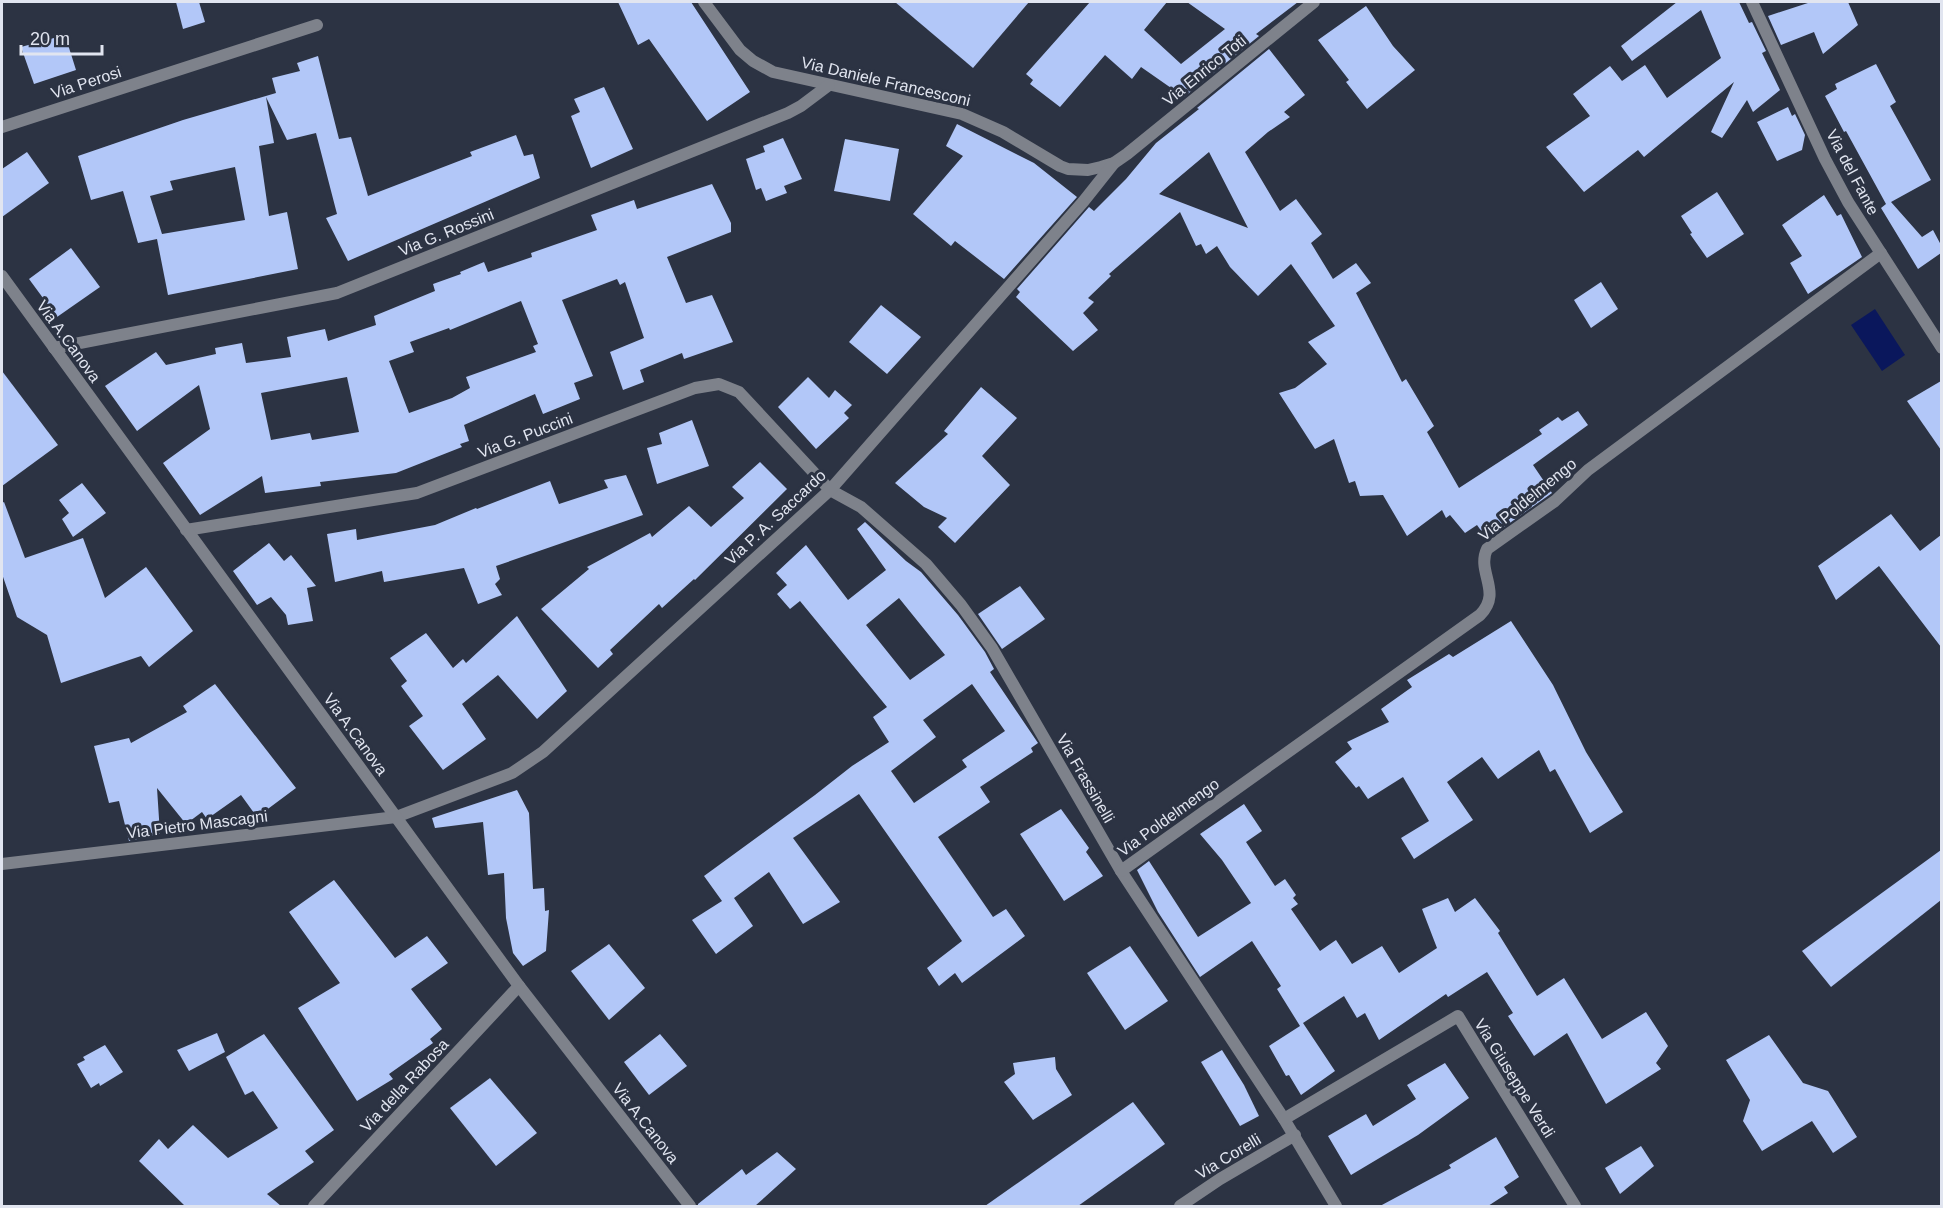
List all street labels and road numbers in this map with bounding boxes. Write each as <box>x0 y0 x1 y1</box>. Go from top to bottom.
street label: Via Enrico Toti <box>1159 32 1249 109</box>
street label: Via Daniele Francesconi <box>800 54 972 109</box>
street label: Via Perosi <box>49 63 123 102</box>
street label: Via del Fante <box>1823 127 1882 218</box>
street label: Via G. Rossini <box>396 206 496 259</box>
street label: Via A.Canova <box>33 297 104 385</box>
street label: Via G. Puccini <box>475 410 575 461</box>
street label: Via Poldelmengo <box>1475 455 1580 544</box>
street label: Via P. A. Saccardo <box>722 466 829 568</box>
street label: Via A.Canova <box>320 690 391 778</box>
street label: Via Frassinelli <box>1053 731 1118 825</box>
street label: Via Poldelmengo <box>1114 775 1222 860</box>
street label: Via Pietro Mascagni <box>126 807 269 842</box>
street label: Via Giuseppe Verdi <box>1471 1016 1558 1141</box>
street label: Via della Rabosa <box>357 1035 452 1135</box>
street label: Via A.Canova <box>609 1080 682 1167</box>
street label: Via Corelli <box>1193 1130 1264 1182</box>

